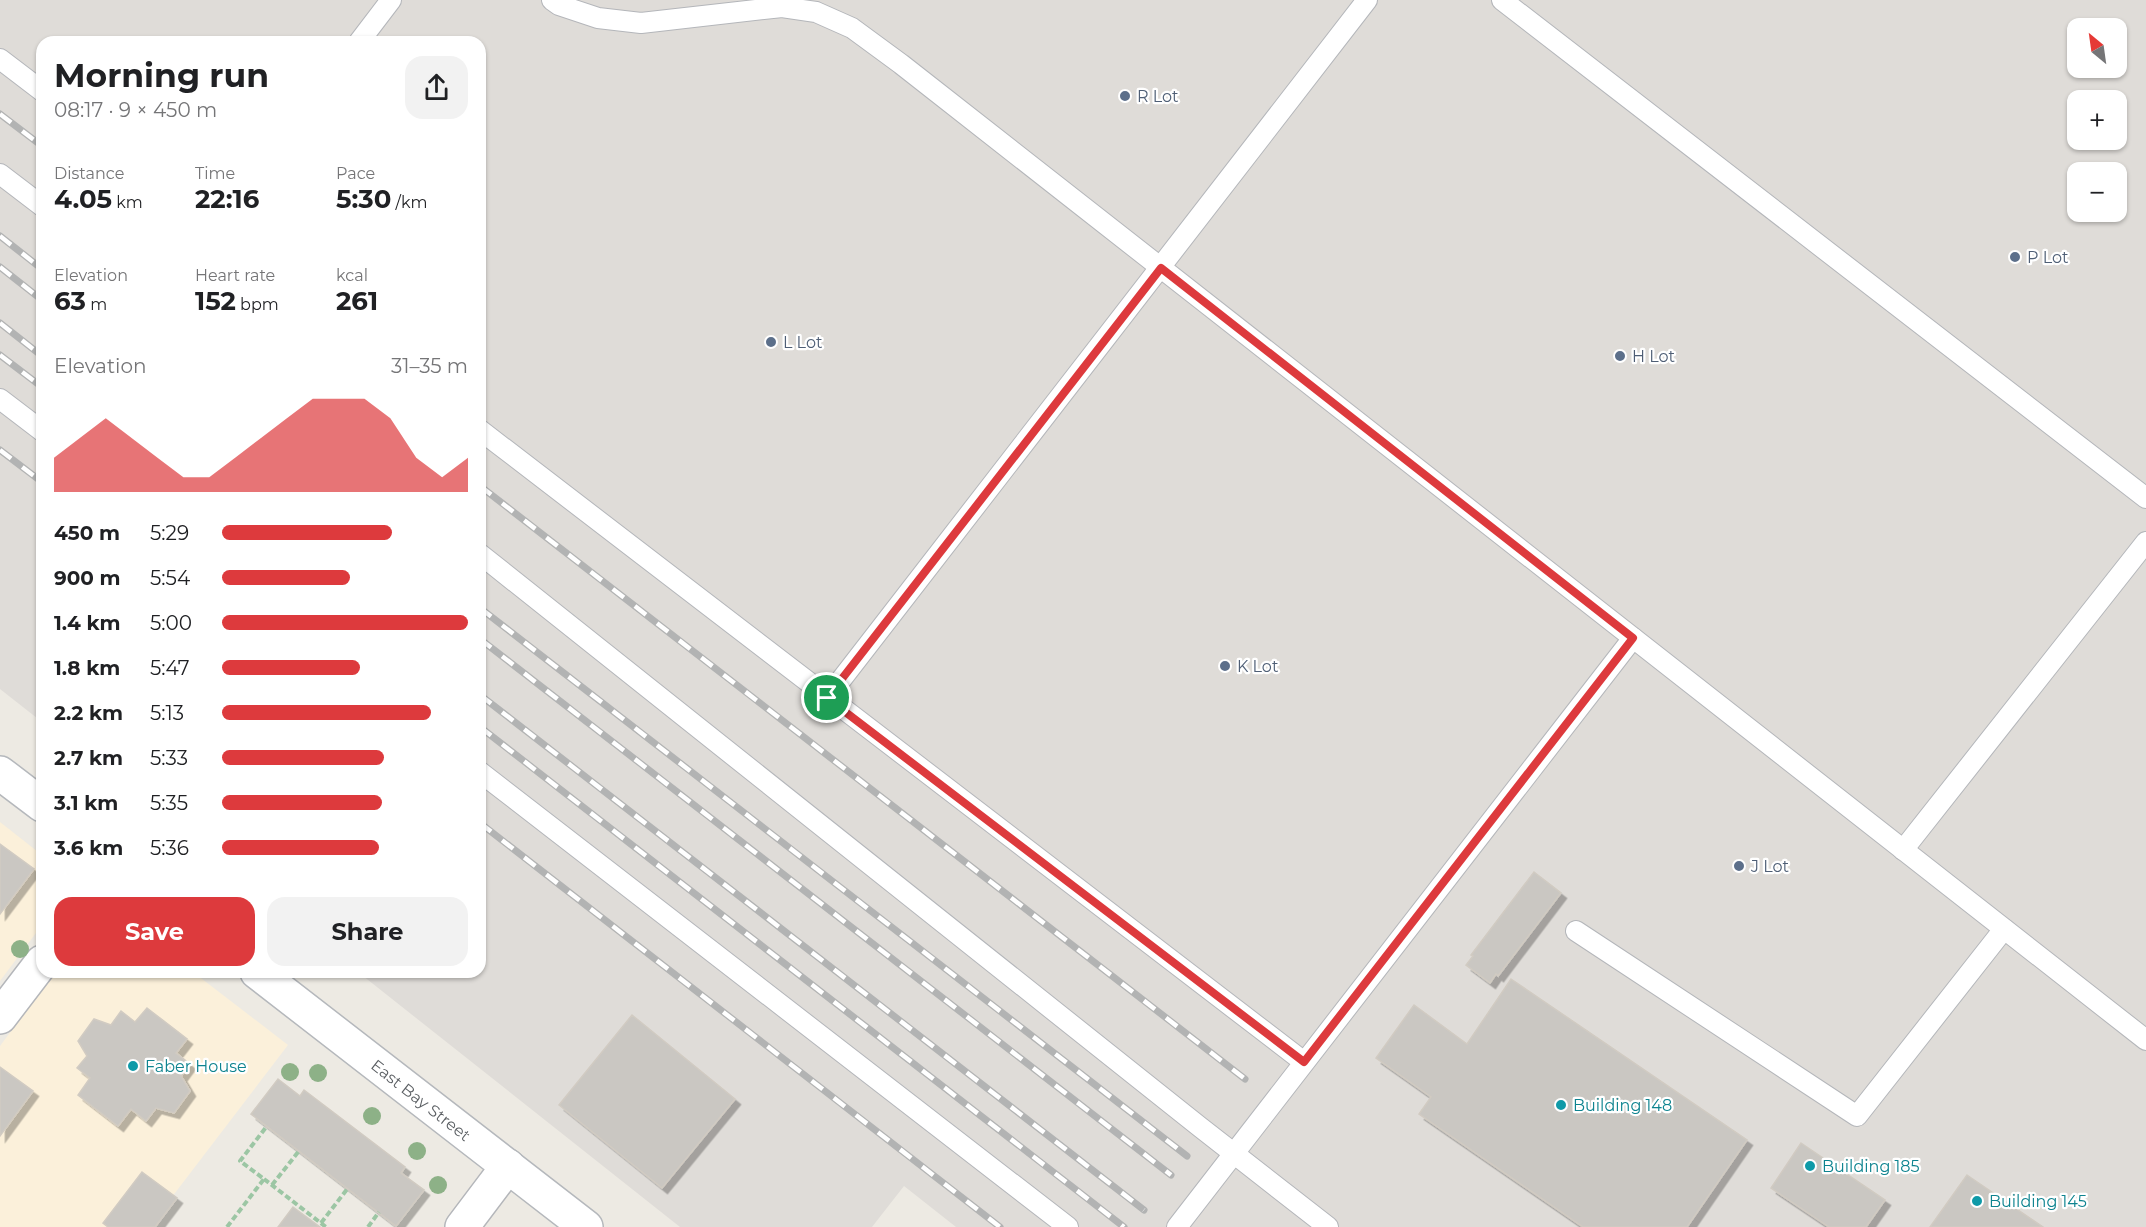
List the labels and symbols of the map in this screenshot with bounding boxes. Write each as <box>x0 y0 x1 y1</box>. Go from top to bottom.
north arrow <box>2067 18 2127 78</box>
place label: R Lot <box>1137 87 1179 106</box>
marker: R Lot <box>1118 89 1132 103</box>
place label: P Lot <box>2027 248 2069 267</box>
marker: P Lot <box>2008 250 2022 264</box>
place label: L Lot <box>783 333 823 352</box>
marker: L Lot <box>764 335 778 349</box>
place label: H Lot <box>1632 347 1676 366</box>
marker: H Lot <box>1613 349 1627 363</box>
place label: K Lot <box>1237 657 1279 676</box>
marker: K Lot <box>1218 659 1232 673</box>
pin <box>801 672 852 723</box>
place label: J Lot <box>1750 857 1790 876</box>
marker: J Lot <box>1732 859 1746 873</box>
street label: East Bay Street <box>367 1056 475 1145</box>
place label: Faber House <box>145 1057 247 1076</box>
marker: Faber House <box>126 1059 140 1073</box>
place label: Building 148 <box>1573 1096 1672 1115</box>
marker: Building 148 <box>1554 1098 1568 1112</box>
place label: Building 185 <box>1822 1157 1920 1176</box>
marker: Building 185 <box>1803 1159 1817 1173</box>
place label: Building 145 <box>1989 1192 2087 1211</box>
marker: Building 145 <box>1970 1194 1984 1208</box>

